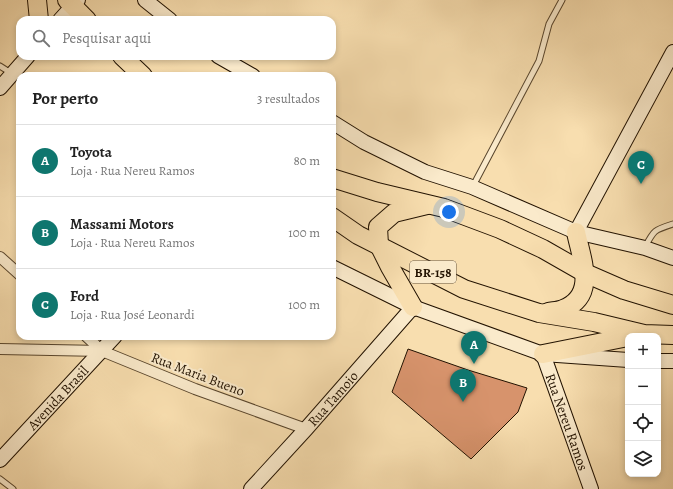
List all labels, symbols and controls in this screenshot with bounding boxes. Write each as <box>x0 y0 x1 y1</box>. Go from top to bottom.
search box <box>16 16 336 60</box>
icon: search <box>30 27 52 49</box>
text: Pesquisar aqui <box>62 28 151 48</box>
text: Por perto <box>32 87 98 110</box>
text: 3 resultados <box>257 90 320 107</box>
text: Toyota <box>70 142 112 162</box>
pin: C <box>628 151 654 184</box>
text: A <box>41 152 49 169</box>
text: 80 m <box>293 152 320 169</box>
text: Loja · Rua Nereu Ramos <box>70 162 195 179</box>
your location <box>439 202 459 222</box>
text: Massami Motors <box>70 214 174 234</box>
text: B <box>41 224 49 241</box>
text: 100 m <box>288 224 320 241</box>
text: Loja · Rua Nereu Ramos <box>70 234 195 251</box>
road number: BR-158 <box>410 261 456 283</box>
text: Ford <box>70 286 99 306</box>
text: C <box>41 296 49 313</box>
text: 100 m <box>288 296 320 313</box>
text: Loja · Rua José Leonardi <box>70 306 195 323</box>
pin: A <box>461 331 487 364</box>
map controls <box>625 333 661 477</box>
button: + <box>625 333 661 369</box>
street label: Rua Maria Bueno <box>148 348 247 401</box>
street label: Avenida Brasil <box>23 361 93 435</box>
street label: Rua Tamoio <box>304 367 363 431</box>
pin: B <box>450 369 476 402</box>
button: − <box>625 369 661 405</box>
street label: Rua Nereu Ramos <box>541 371 593 473</box>
button: locate <box>625 405 661 441</box>
button: layers <box>625 441 661 477</box>

